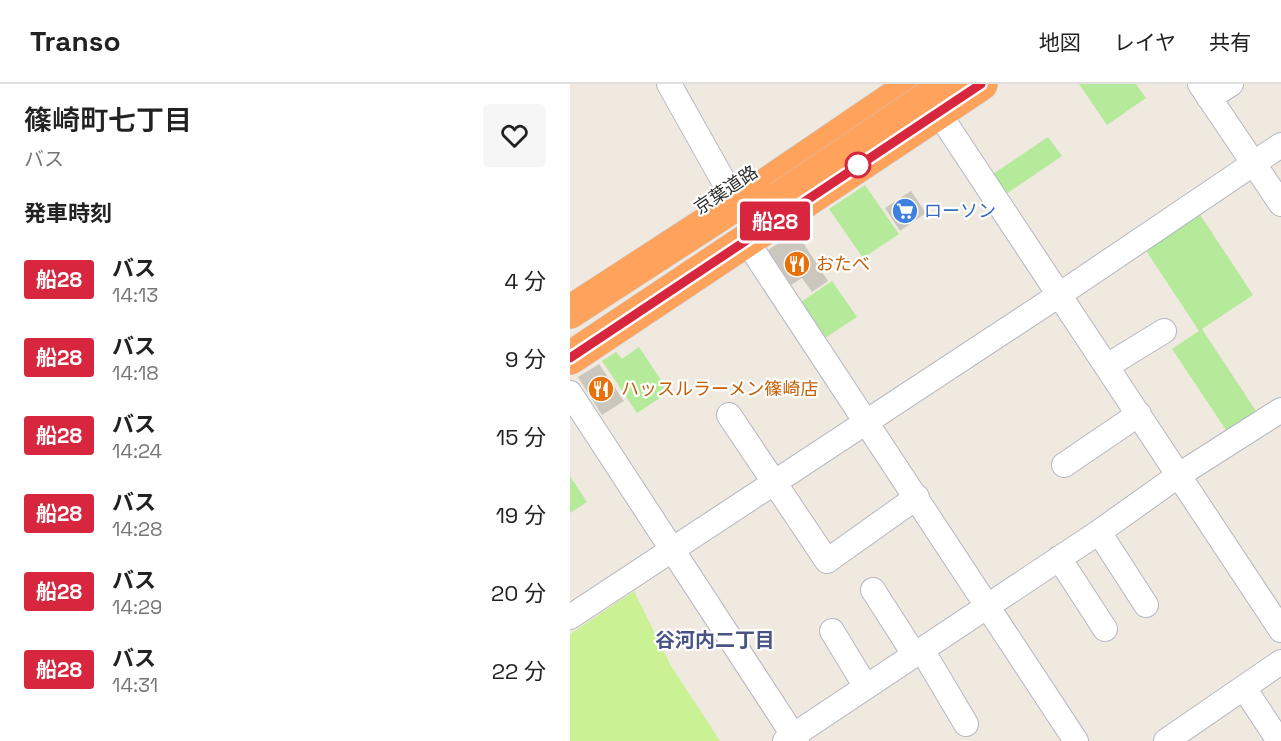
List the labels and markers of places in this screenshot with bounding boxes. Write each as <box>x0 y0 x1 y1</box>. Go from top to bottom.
unlabelled marker <box>845 152 871 178</box>
supermarket icon: ローソン <box>890 196 920 226</box>
place label: ローソン <box>924 199 996 222</box>
restaurant icon: おたべ <box>782 249 812 279</box>
place label: おたべ <box>816 252 870 275</box>
restaurant icon: ハッスルラーメン篠崎店 <box>586 374 616 404</box>
place label: ハッスルラーメン篠崎店 <box>621 377 818 400</box>

